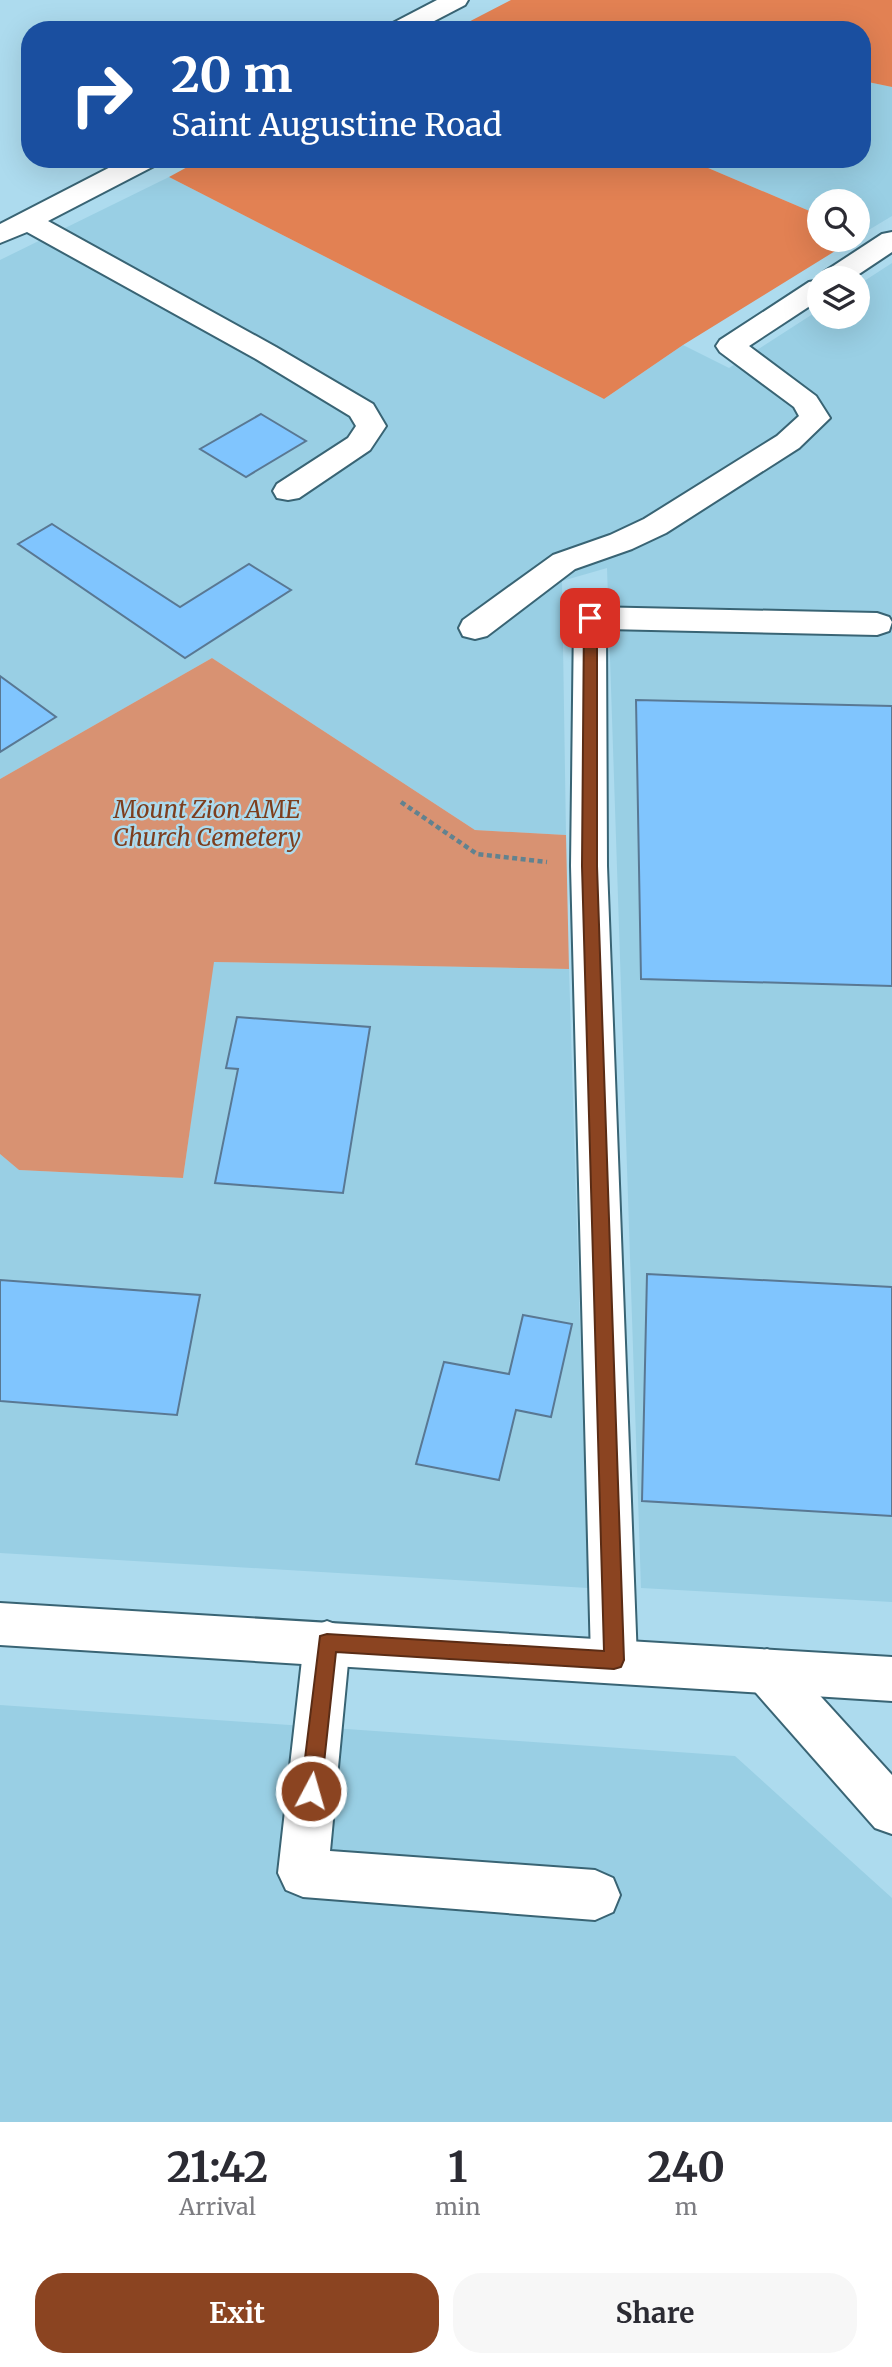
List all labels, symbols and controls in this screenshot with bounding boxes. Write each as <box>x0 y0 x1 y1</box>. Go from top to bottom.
text: 20 m <box>171 44 292 105</box>
icon: right <box>56 49 147 140</box>
text: Saint Augustine Road <box>171 105 502 145</box>
map controls <box>807 189 870 329</box>
button: search <box>807 189 870 252</box>
button: layers <box>807 266 870 329</box>
pin <box>560 588 620 648</box>
icon: arrive <box>571 599 609 637</box>
park label: Mount Zion AME Church Cemetery <box>113 794 301 853</box>
position arrow <box>274 1754 348 1828</box>
text: 21:42 <box>167 2141 268 2193</box>
text: 1 <box>448 2141 467 2193</box>
text: 240 <box>647 2141 725 2193</box>
text: Arrival <box>179 2192 256 2221</box>
text: min <box>435 2192 480 2221</box>
text: m <box>675 2192 698 2221</box>
button: Exit <box>35 2273 439 2353</box>
button: Share <box>453 2273 857 2353</box>

